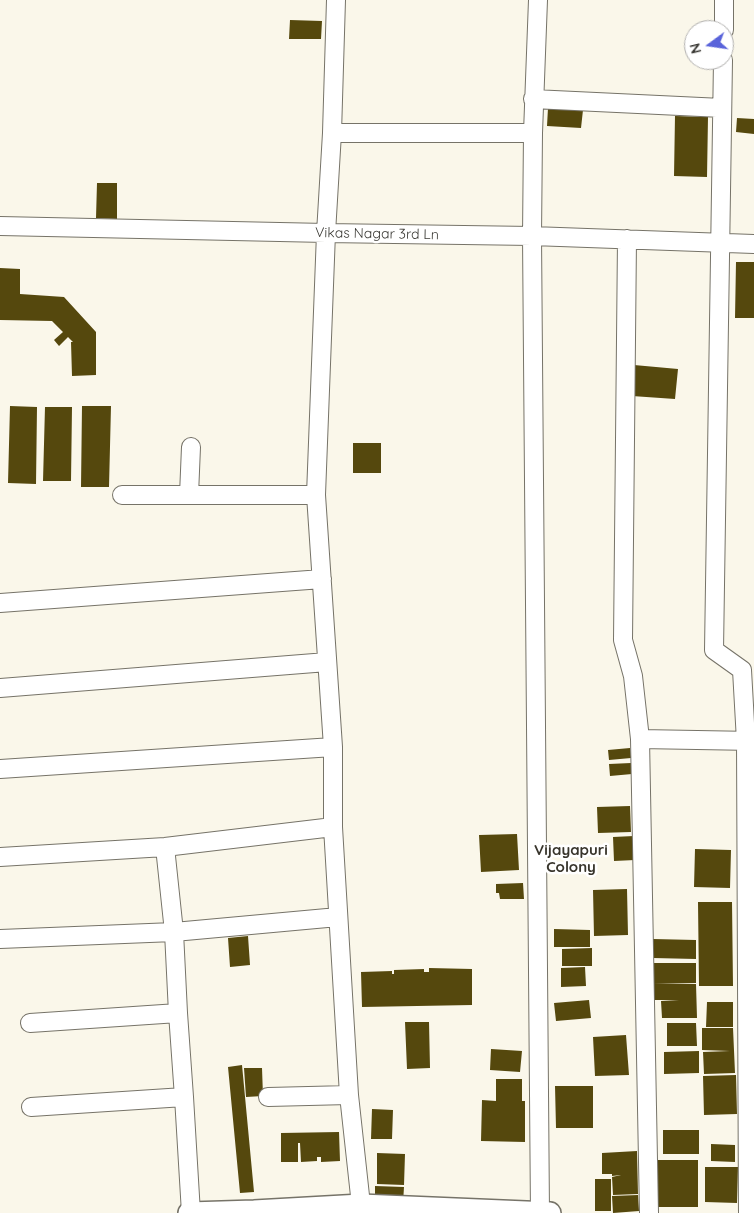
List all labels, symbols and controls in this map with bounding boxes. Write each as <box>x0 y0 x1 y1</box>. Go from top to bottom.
north arrow <box>684 20 734 70</box>
text: N <box>685 41 705 56</box>
street label: Vikas Nagar 3rd Ln <box>315 225 439 243</box>
district label: Vijayapuri Colony <box>534 841 608 876</box>

